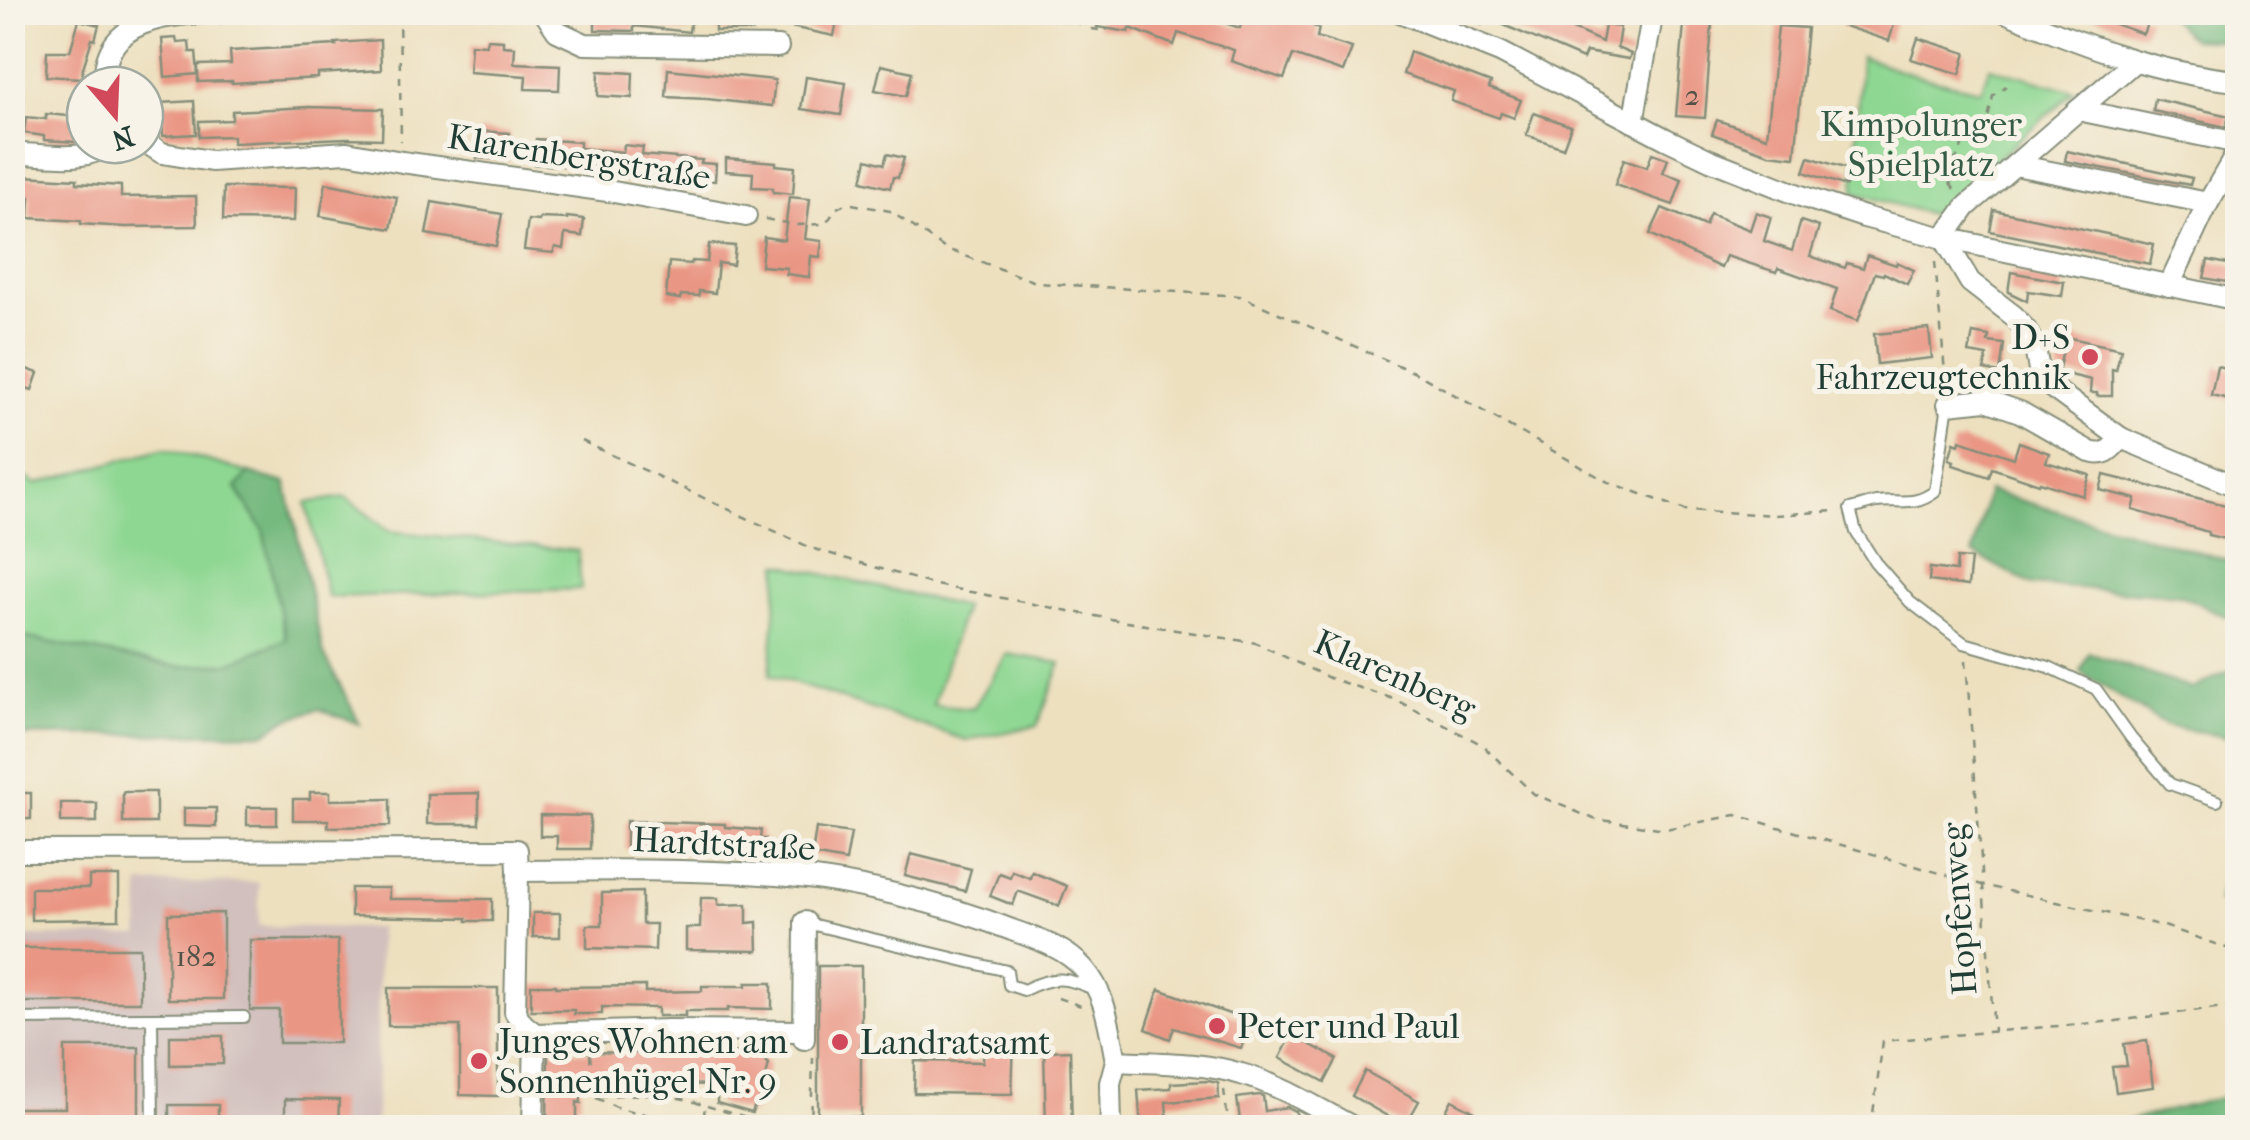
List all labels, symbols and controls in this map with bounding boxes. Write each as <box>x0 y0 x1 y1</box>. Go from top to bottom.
north arrow <box>65 65 165 165</box>
house number: 2 <box>1684 78 1700 113</box>
park label: Kimpolunger Spielplatz <box>1820 104 2022 185</box>
street label: Klarenbergstraße <box>445 116 713 198</box>
text: N <box>107 119 138 157</box>
place label: D+S Fahrzeugtechnik <box>1816 317 2071 398</box>
marker: D+S Fahrzeugtechnik <box>2079 346 2101 368</box>
street label: Klarenberg <box>1308 621 1482 729</box>
street label: Hardtstraße <box>632 819 816 869</box>
street label: Hopfenweg <box>1932 821 1985 997</box>
house number: 182 <box>175 939 217 974</box>
place label: Peter und Paul <box>1237 1006 1460 1047</box>
marker: Peter und Paul <box>1206 1015 1228 1037</box>
place label: Junges Wohnen am Sonnenhügel Nr. 9 <box>496 1021 788 1102</box>
place label: Landratsamt <box>860 1022 1051 1063</box>
marker: Landratsamt <box>829 1031 851 1053</box>
marker: Junges Wohnen am Sonnenhügel Nr. 9 <box>468 1050 490 1072</box>

